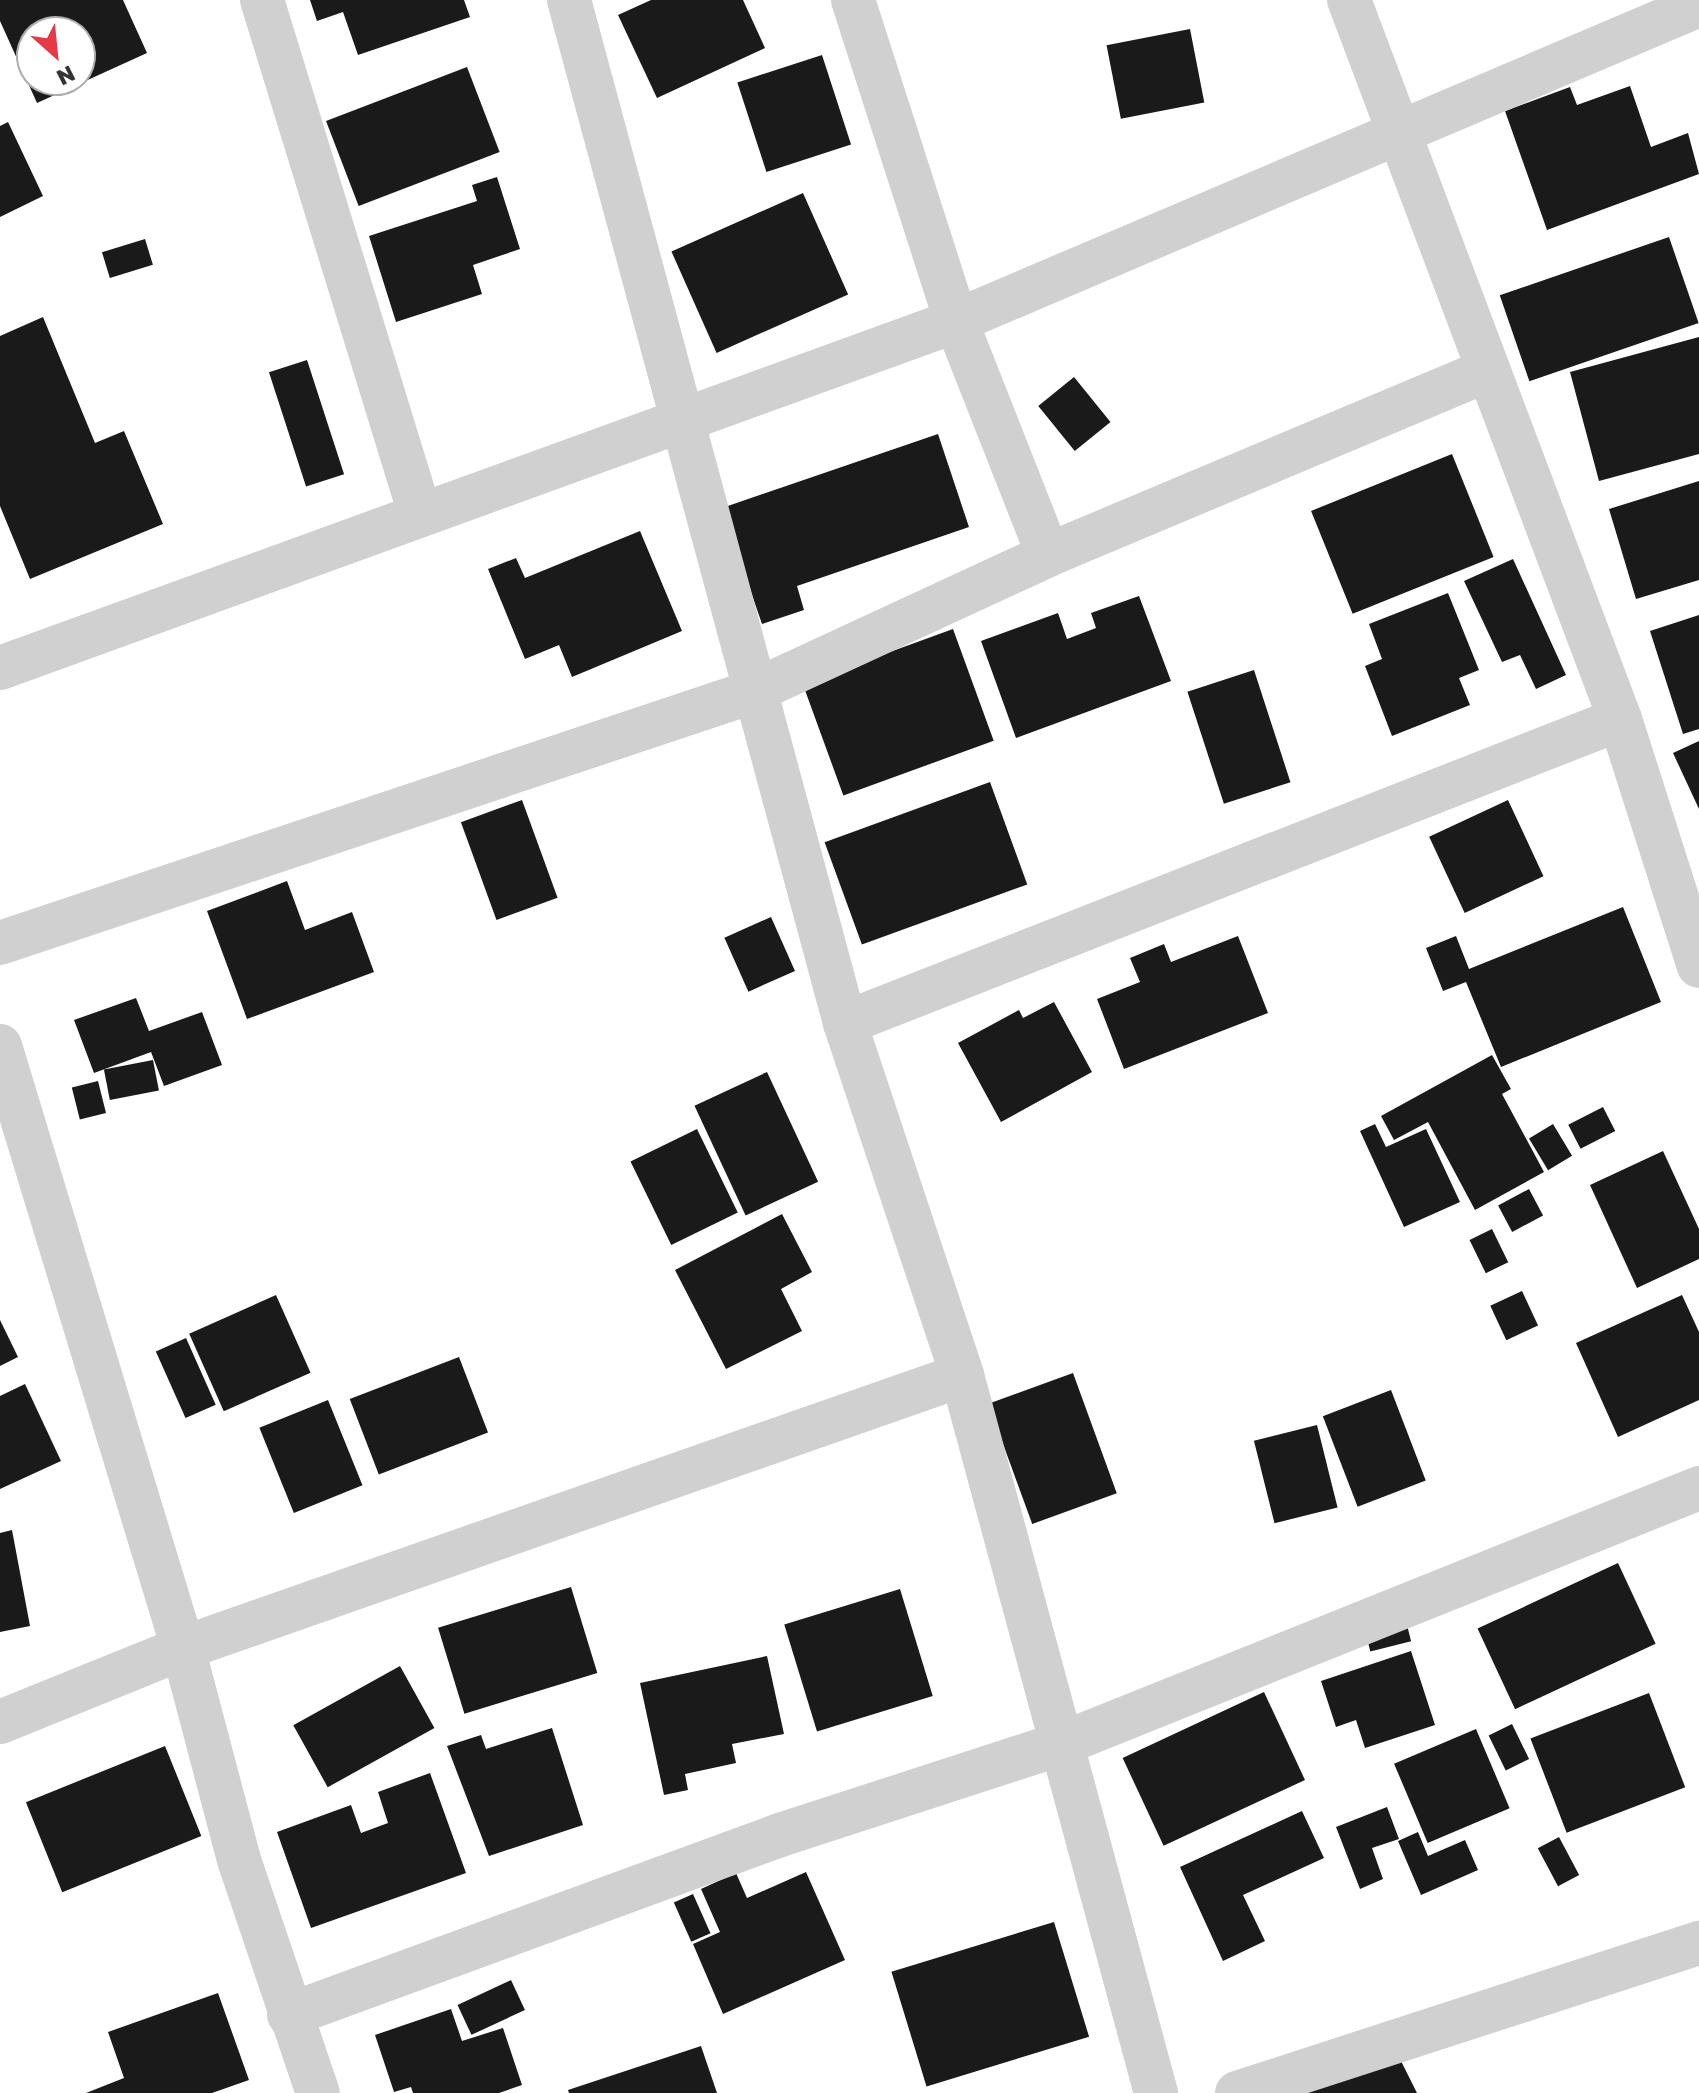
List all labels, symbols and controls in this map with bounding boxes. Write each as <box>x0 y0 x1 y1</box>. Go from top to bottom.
north arrow <box>16 16 96 96</box>
text: N <box>53 60 80 92</box>

